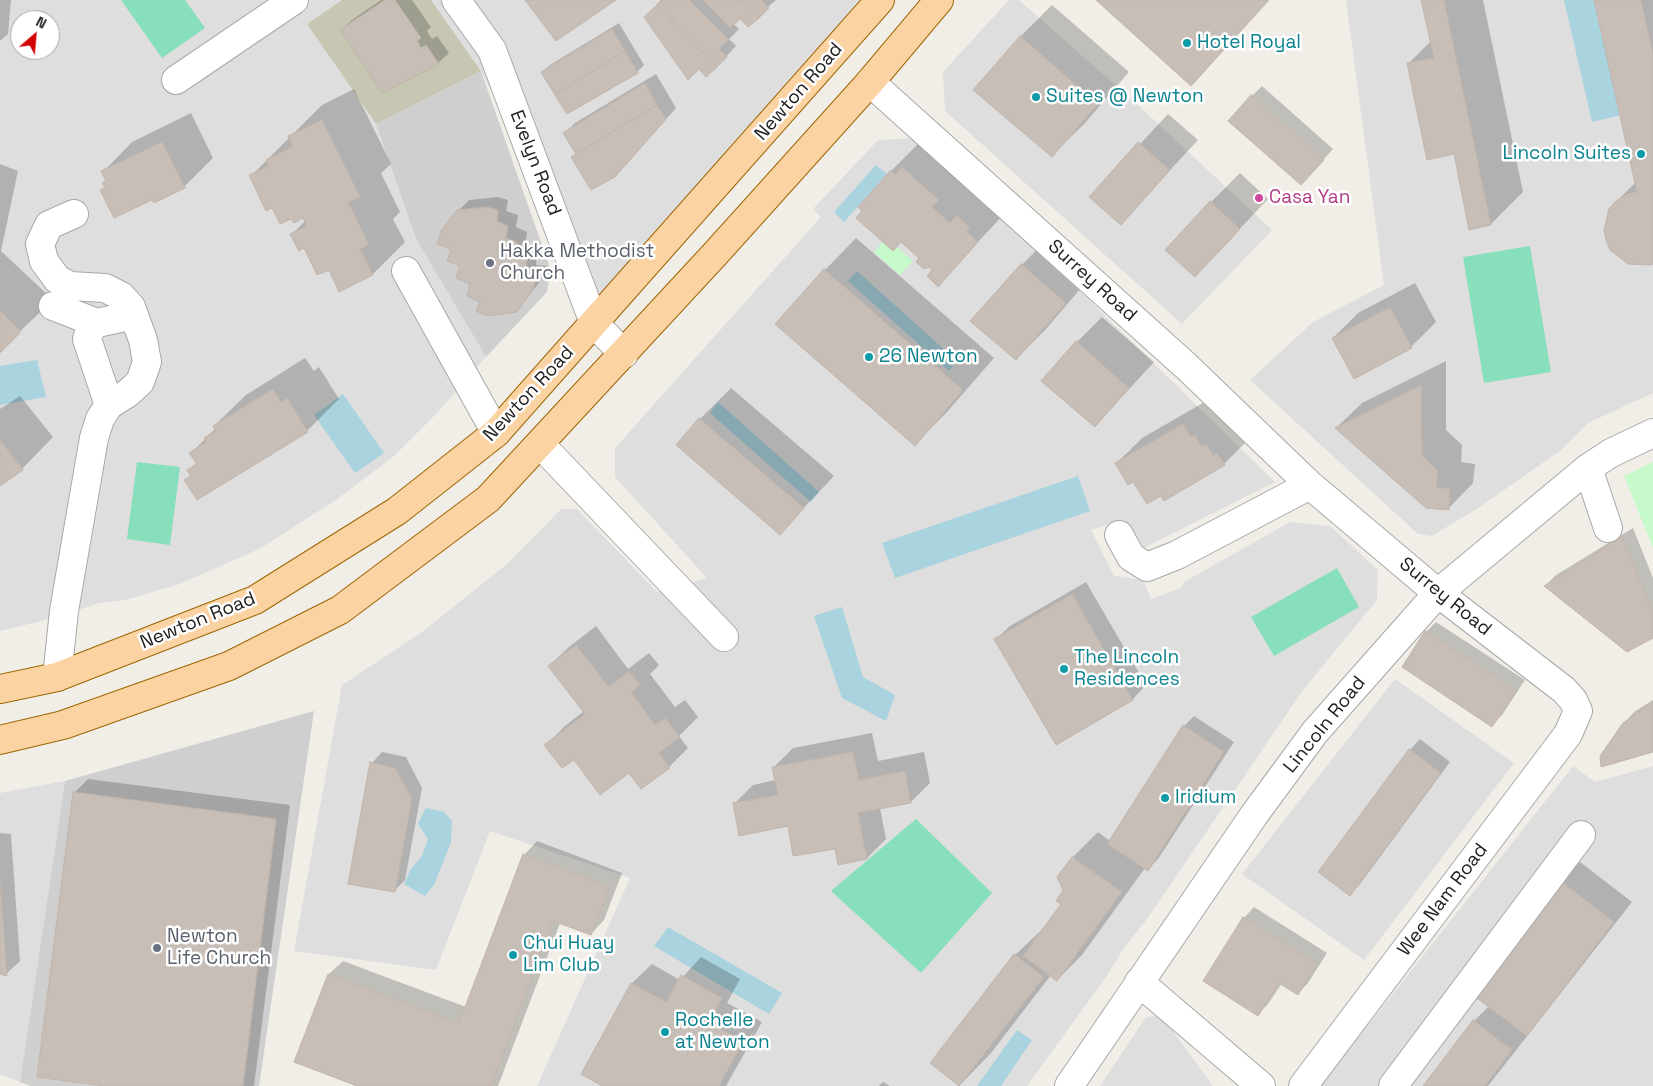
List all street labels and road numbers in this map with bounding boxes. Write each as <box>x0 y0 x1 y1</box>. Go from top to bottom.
street label: Newton Road <box>750 38 848 146</box>
street label: Evelyn Road <box>504 107 566 219</box>
street label: Surrey Road <box>1043 235 1141 327</box>
street label: Newton Road <box>479 342 579 446</box>
street label: Surrey Road <box>1394 553 1496 641</box>
street label: Newton Road <box>137 588 259 654</box>
street label: Lincoln Road <box>1279 672 1371 778</box>
street label: Wee Nam Road <box>1393 839 1493 961</box>

